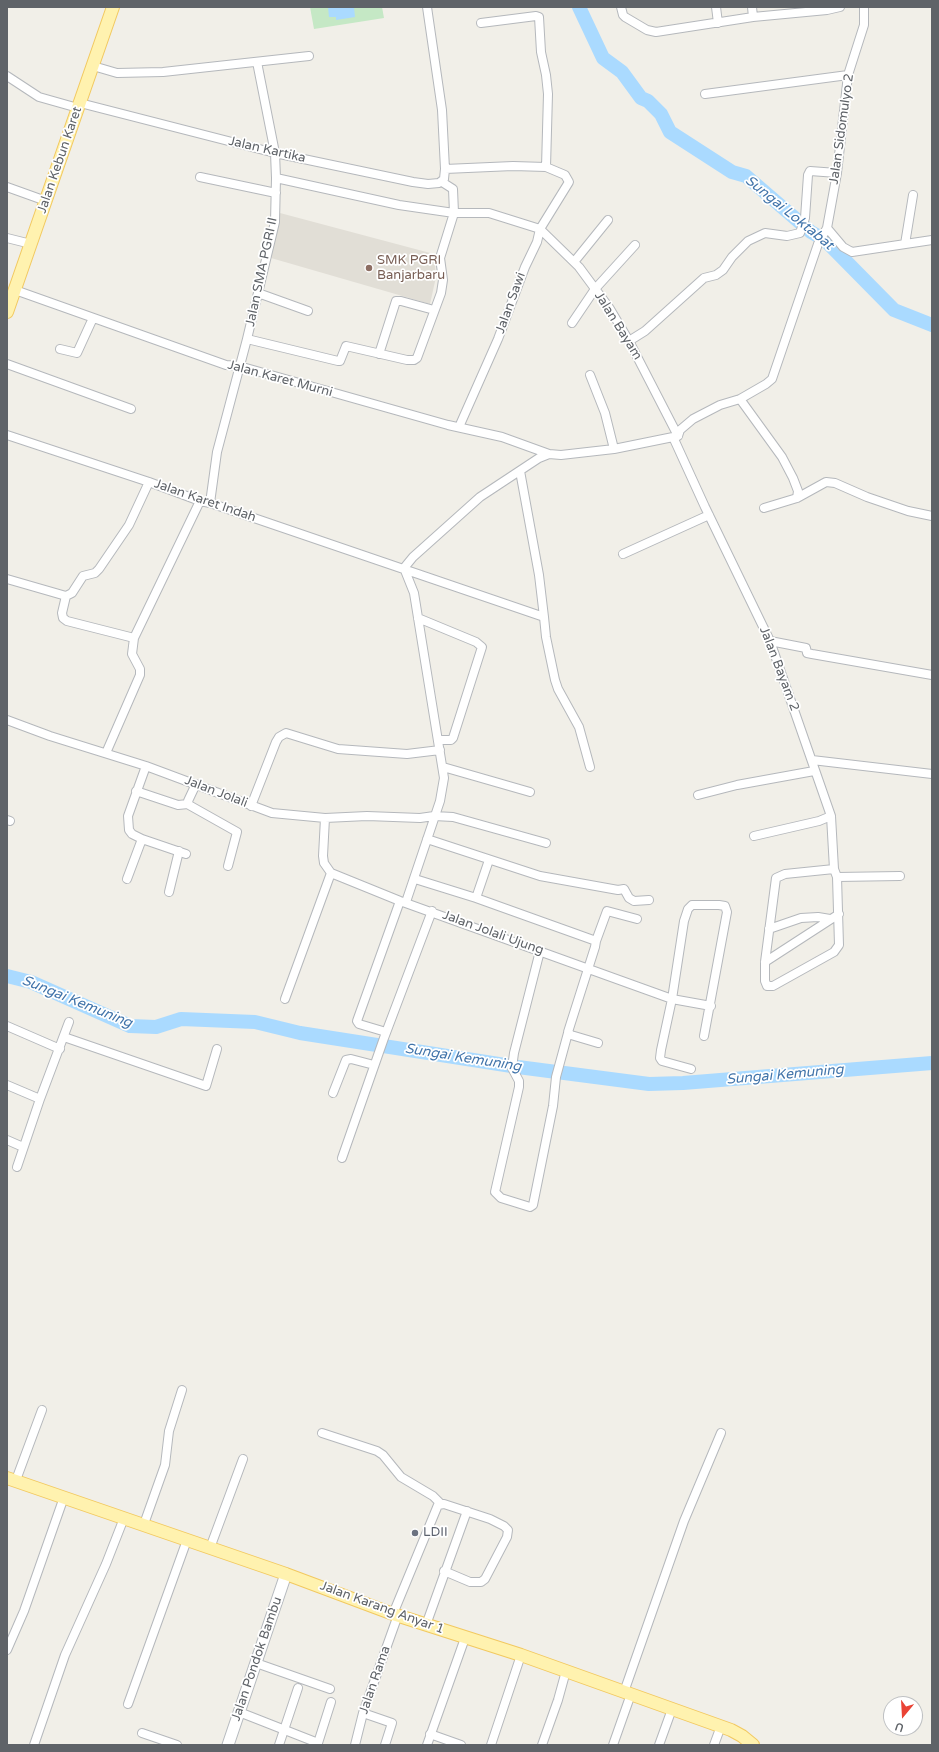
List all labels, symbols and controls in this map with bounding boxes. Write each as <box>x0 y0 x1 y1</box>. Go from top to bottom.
street label: Jalan Sidomulyo 2 <box>826 73 858 185</box>
street label: Jalan Kebun Karet <box>34 105 86 215</box>
street label: Jalan Kartika <box>227 134 307 166</box>
water label: Sungai Loktabat <box>741 172 837 254</box>
street label: Jalan SMA PGRI II <box>243 216 281 328</box>
place label: SMK PGRI Banjarbaru <box>377 253 445 284</box>
marker: SMK PGRI Banjarbaru <box>364 263 374 273</box>
street label: Jalan Sawi <box>493 270 529 336</box>
street label: Jalan Bayam <box>591 289 645 363</box>
street label: Jalan Karet Murni <box>226 357 334 401</box>
street label: Jalan Karet Indah <box>152 476 258 526</box>
street label: Jalan Bayam 2 <box>756 625 802 713</box>
street label: Jalan Jolali <box>182 773 250 811</box>
street label: Jalan Jolali Ujung <box>440 907 546 959</box>
water label: Sungai Kemuning <box>19 972 135 1032</box>
water label: Sungai Kemuning <box>404 1041 522 1075</box>
water label: Sungai Kemuning <box>726 1062 844 1088</box>
place label: LDII <box>423 1525 448 1541</box>
marker: LDII <box>410 1528 420 1538</box>
street label: Jalan Karang Anyar 1 <box>318 1578 446 1638</box>
street label: Jalan Pondok Bambu <box>228 1595 286 1723</box>
street label: Jalan Rama <box>356 1644 394 1716</box>
north arrow <box>883 1696 923 1736</box>
text: U <box>893 1719 905 1734</box>

